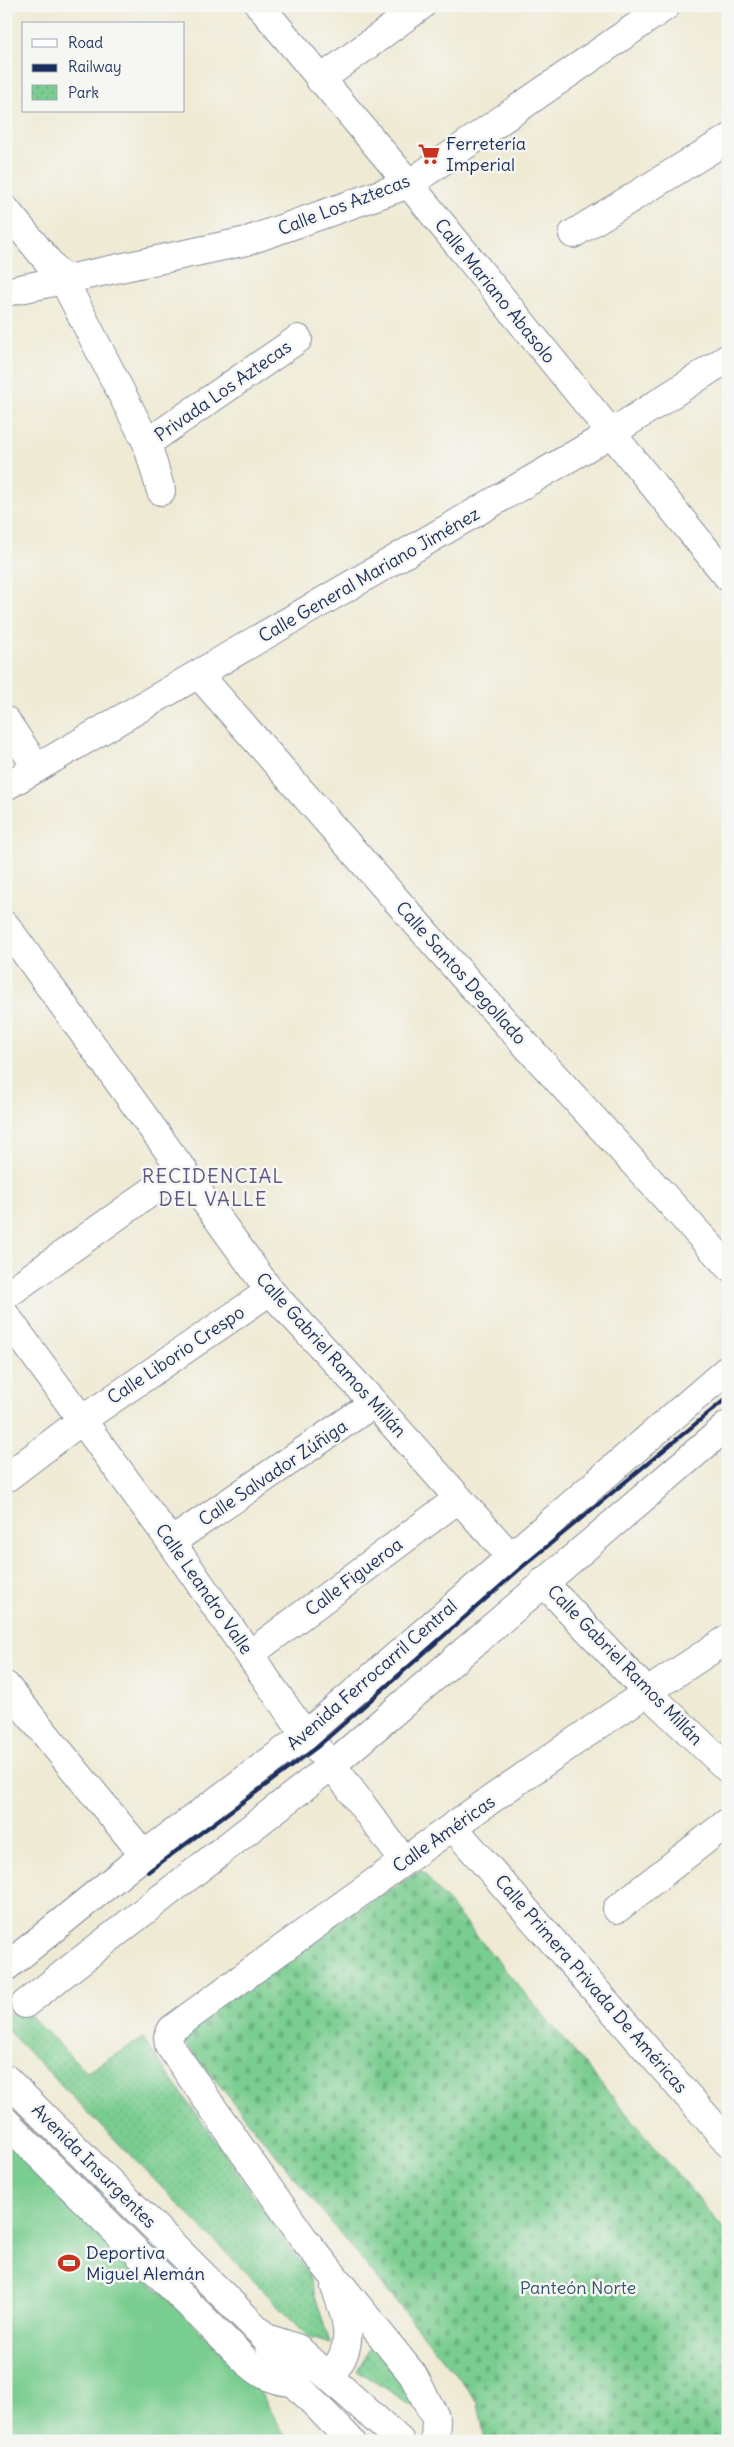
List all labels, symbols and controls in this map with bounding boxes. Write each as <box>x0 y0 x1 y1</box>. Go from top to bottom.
legend <box>22 22 185 112</box>
text: Road <box>68 33 103 52</box>
text: Railway <box>68 57 122 76</box>
text: Park <box>68 83 99 102</box>
place label: Ferretería Imperial <box>446 132 526 176</box>
supermarket icon: Ferretería Imperial <box>416 141 442 167</box>
street label: Calle Los Aztecas <box>275 169 413 240</box>
street label: Calle Mariano Abasolo <box>430 214 561 368</box>
street label: Privada Los Aztecas <box>150 335 295 446</box>
street label: Calle General Mariano Jiménez <box>254 502 484 647</box>
street label: Calle Santos Degollado <box>391 896 532 1049</box>
district label: RECIDENCIAL DEL VALLE <box>142 1163 284 1211</box>
street label: Calle Gabriel Ramos Millán <box>251 1267 412 1442</box>
street label: Calle Liborio Crespo <box>103 1300 249 1409</box>
street label: Calle Salvador Zúñiga <box>194 1414 352 1531</box>
street label: Calle Leandro Valle <box>151 1519 258 1659</box>
street label: Calle Figueroa <box>300 1533 407 1621</box>
street label: Calle Gabriel Ramos Millán <box>543 1580 708 1750</box>
street label: Avenida Ferrocarril Central <box>282 1594 462 1755</box>
street label: Calle Américas <box>388 1790 499 1877</box>
street label: Calle Primera Privada De Américas <box>490 1870 693 2098</box>
street label: Avenida Insurgentes <box>27 2098 162 2233</box>
place label: Deportiva Miguel Alemán <box>86 2241 205 2285</box>
sports icon: Deportiva Miguel Alemán <box>56 2250 82 2276</box>
park label: Panteón Norte <box>520 2276 636 2299</box>

